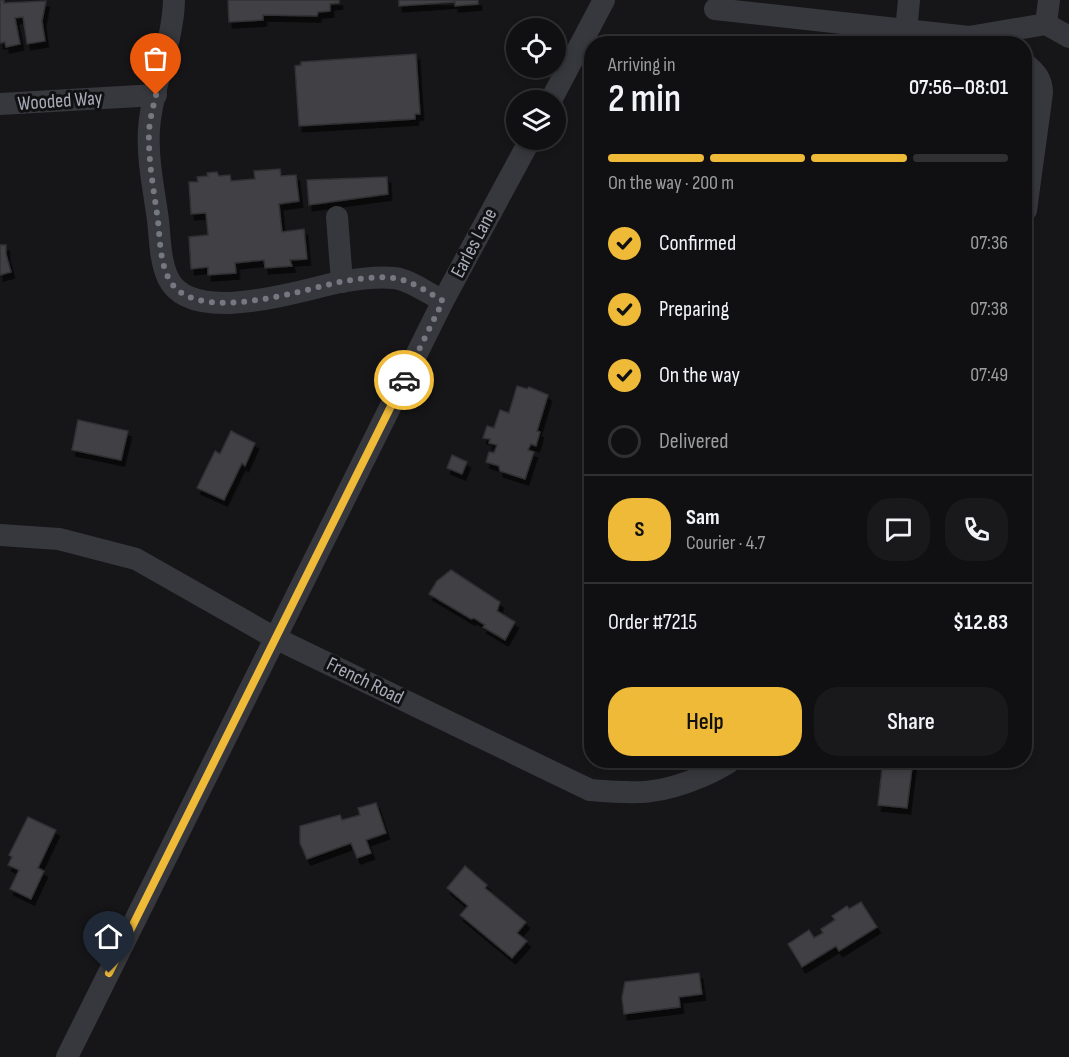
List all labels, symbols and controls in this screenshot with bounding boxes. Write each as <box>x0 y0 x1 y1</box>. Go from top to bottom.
map controls <box>506 18 566 150</box>
button: locate <box>506 18 566 78</box>
pin <box>130 33 181 95</box>
icon: bag <box>139 42 172 75</box>
text: Arriving in <box>608 53 676 77</box>
text: 07:56–08:01 <box>909 74 1008 101</box>
text: 2 min <box>608 76 681 123</box>
street label: Wooded Way <box>17 86 103 116</box>
button: layers <box>506 90 566 150</box>
text: On the way · 200 m <box>608 171 734 195</box>
street label: Earles Lane <box>446 204 502 282</box>
icon: check <box>608 227 641 260</box>
text: Confirmed <box>659 230 736 257</box>
text: 07:36 <box>970 231 1008 255</box>
icon: check <box>608 293 641 326</box>
text: Preparing <box>659 296 729 323</box>
text: 07:38 <box>970 297 1008 321</box>
courier <box>374 350 434 410</box>
icon: check <box>608 359 641 392</box>
text: On the way <box>659 362 740 389</box>
text: 07:49 <box>970 363 1008 387</box>
icon: car <box>388 364 421 397</box>
text: Delivered <box>659 428 728 455</box>
button: chat <box>867 498 930 561</box>
button: phone <box>945 498 1008 561</box>
text: Sam <box>686 504 720 531</box>
text: S <box>635 516 644 543</box>
text: Courier · 4.7 <box>686 531 765 555</box>
text: Order #7215 <box>608 609 697 636</box>
text: $12.83 <box>953 609 1008 636</box>
street label: French Road <box>323 652 407 710</box>
button: Help <box>608 687 802 756</box>
button: Share <box>814 687 1008 756</box>
pin <box>83 911 134 973</box>
icon: home <box>92 920 125 953</box>

